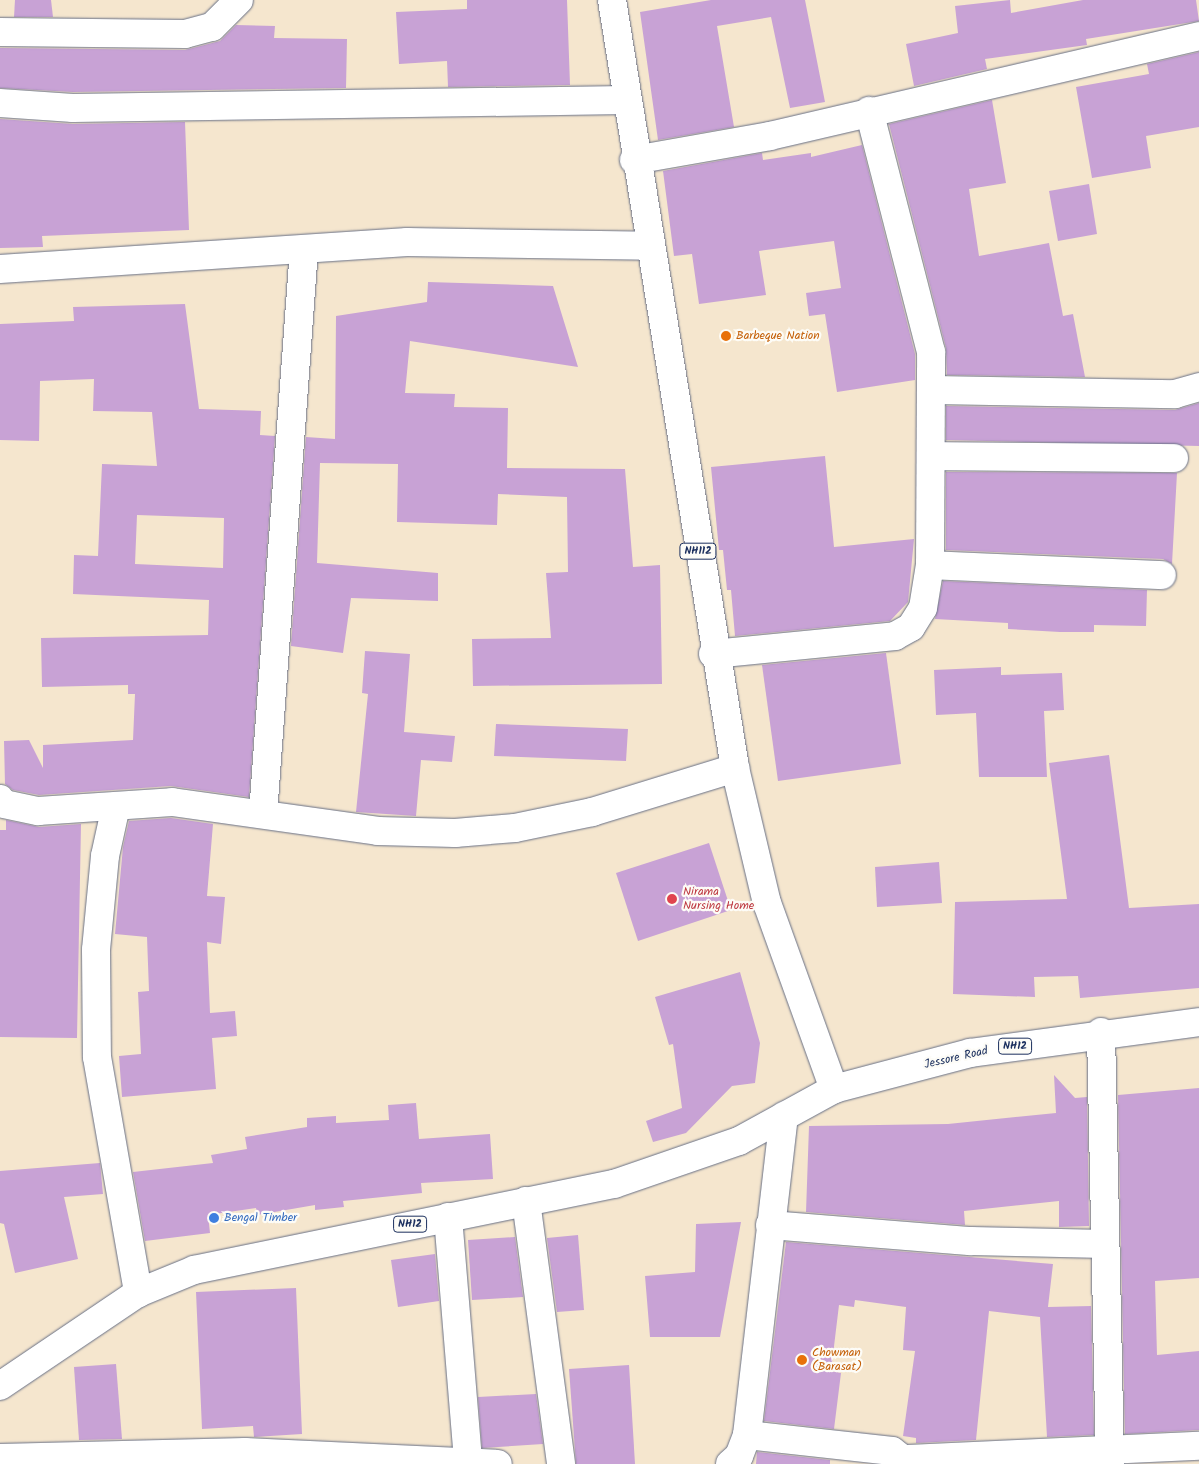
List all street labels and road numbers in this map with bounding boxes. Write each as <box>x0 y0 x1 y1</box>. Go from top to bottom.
road number: NH112 <box>679 542 717 560</box>
road number: NH12 <box>998 1038 1032 1054</box>
street label: Jessore Road <box>923 1044 989 1072</box>
road number: NH12 <box>392 1216 428 1232</box>

